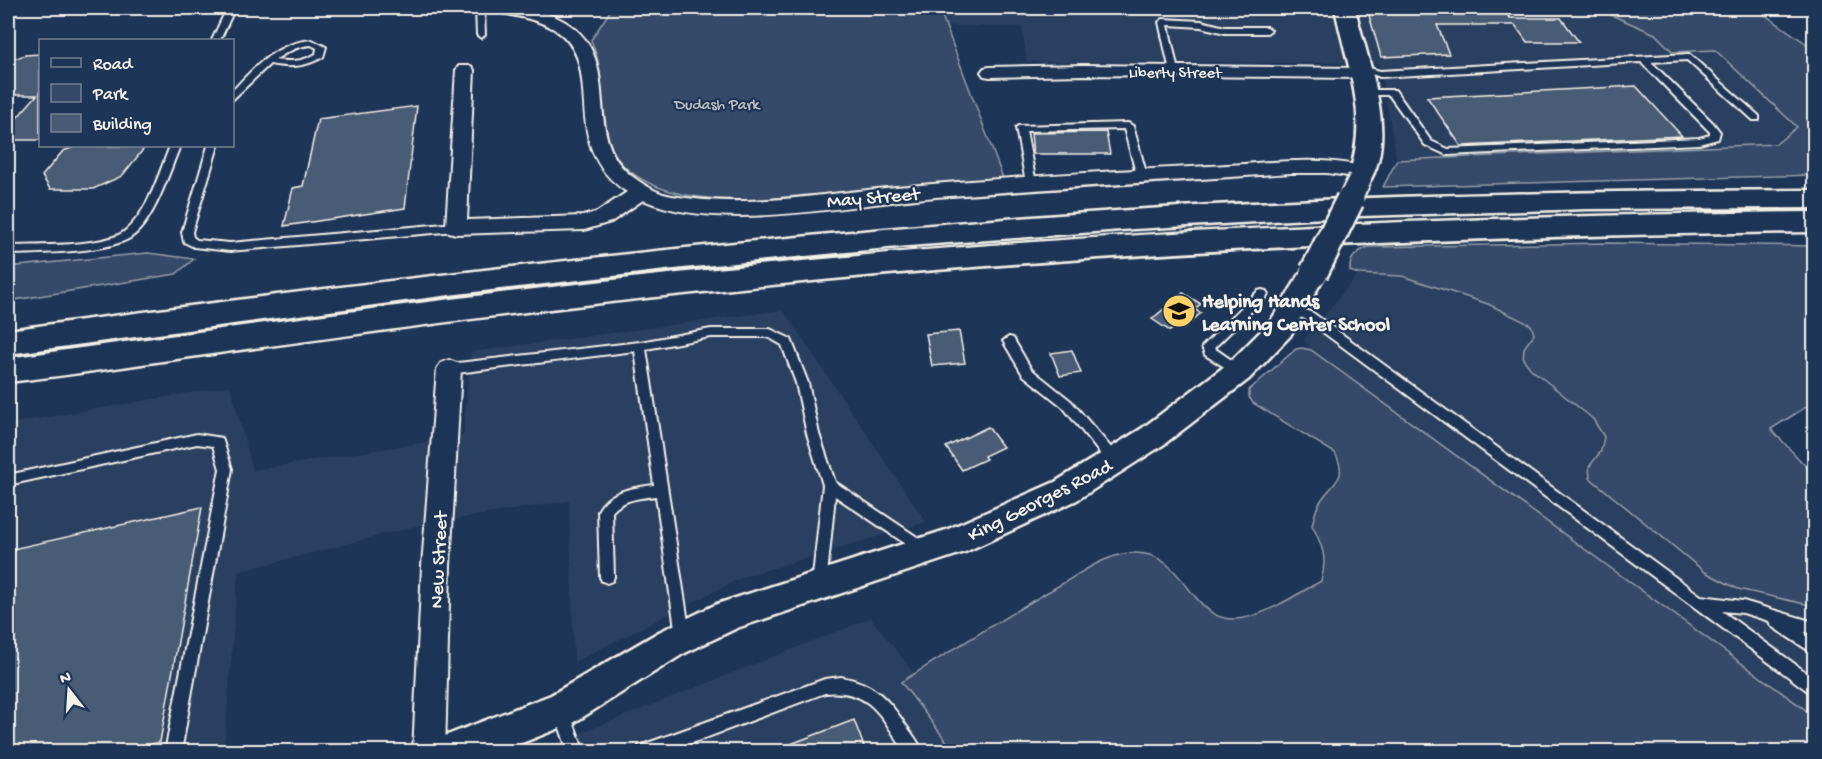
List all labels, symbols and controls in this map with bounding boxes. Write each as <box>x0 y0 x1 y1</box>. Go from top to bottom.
legend <box>39 39 234 147</box>
text: Road <box>93 55 134 76</box>
street label: Liberty Street <box>1129 65 1223 84</box>
text: Park <box>92 85 129 106</box>
park label: Dudash Park <box>674 97 761 116</box>
text: Building <box>92 115 152 136</box>
street label: May Street <box>826 184 922 215</box>
place label: Helping Hands Learning Center School <box>1202 292 1391 338</box>
school or university icon: Helping Hands Learning Center School <box>1161 293 1197 329</box>
street label: King Georges Road <box>965 455 1119 548</box>
street label: New Street <box>426 509 455 609</box>
north arrow <box>39 660 99 720</box>
text: N <box>58 668 74 690</box>

